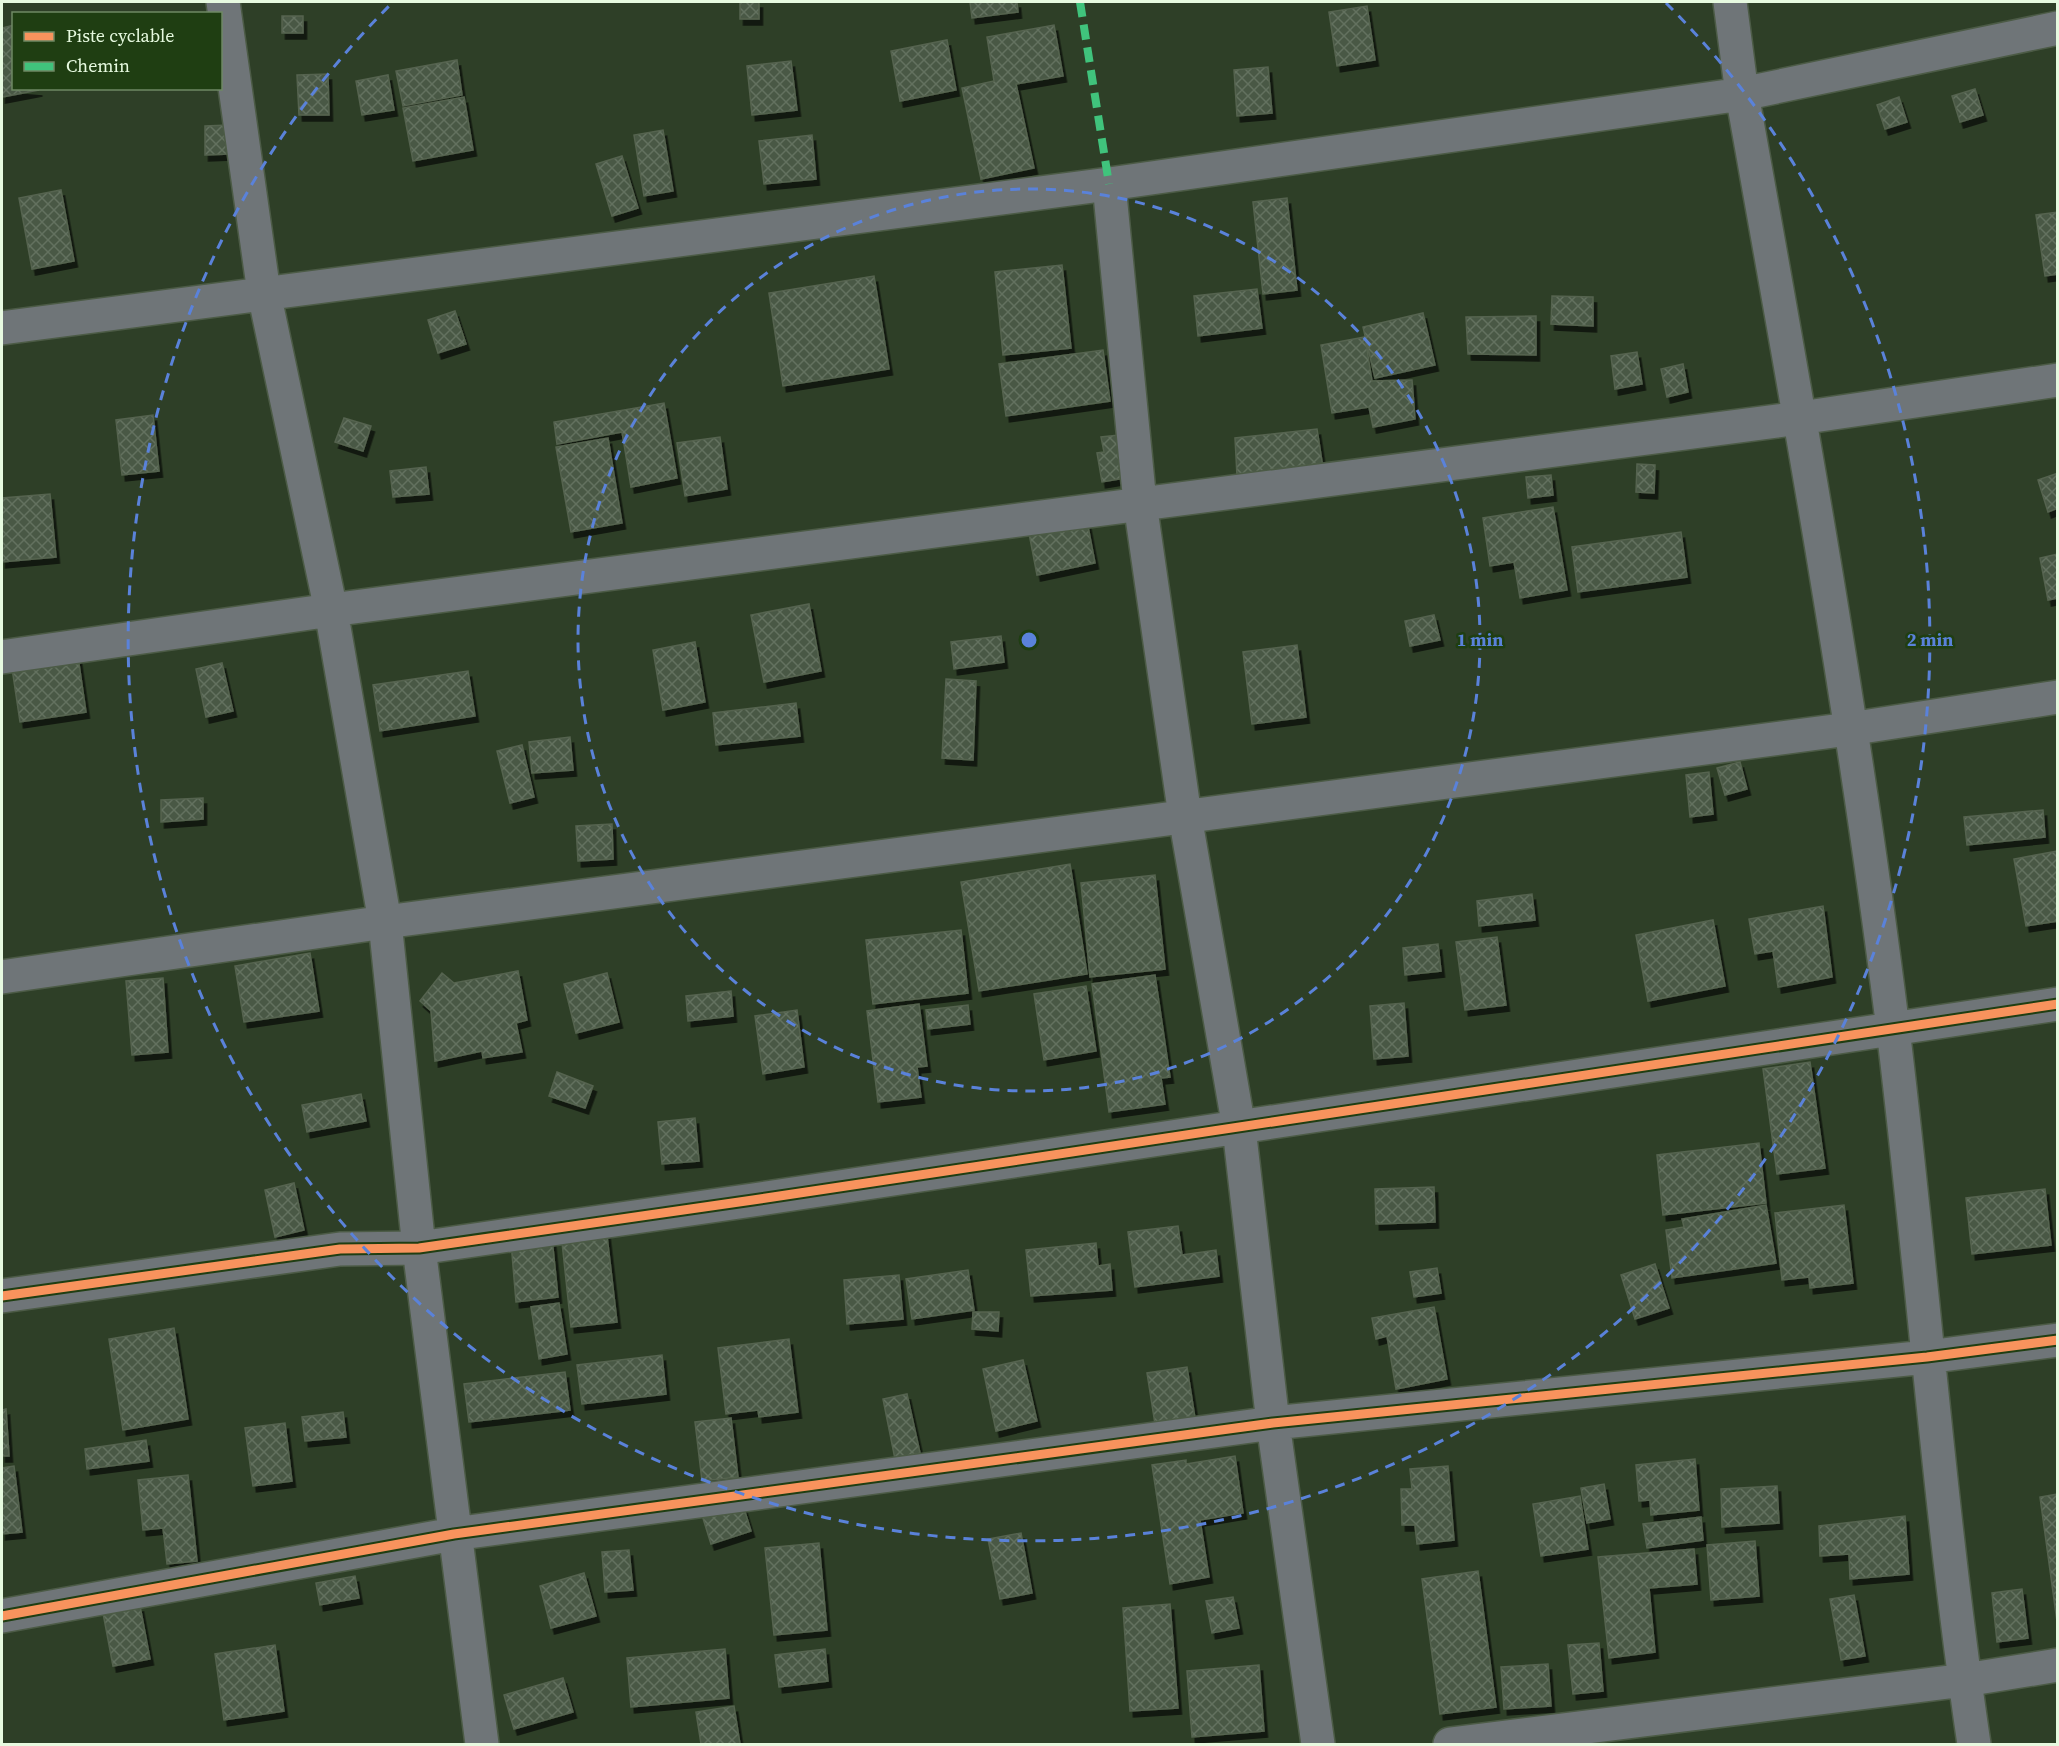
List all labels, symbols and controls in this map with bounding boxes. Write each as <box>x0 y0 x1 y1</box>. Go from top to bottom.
legend <box>12 12 222 90</box>
text: Piste cyclable <box>66 23 175 48</box>
text: Chemin <box>66 53 130 78</box>
text: 1 min <box>1457 627 1503 652</box>
text: 2 min <box>1907 627 1953 652</box>
centre of rings <box>1019 630 1039 650</box>

